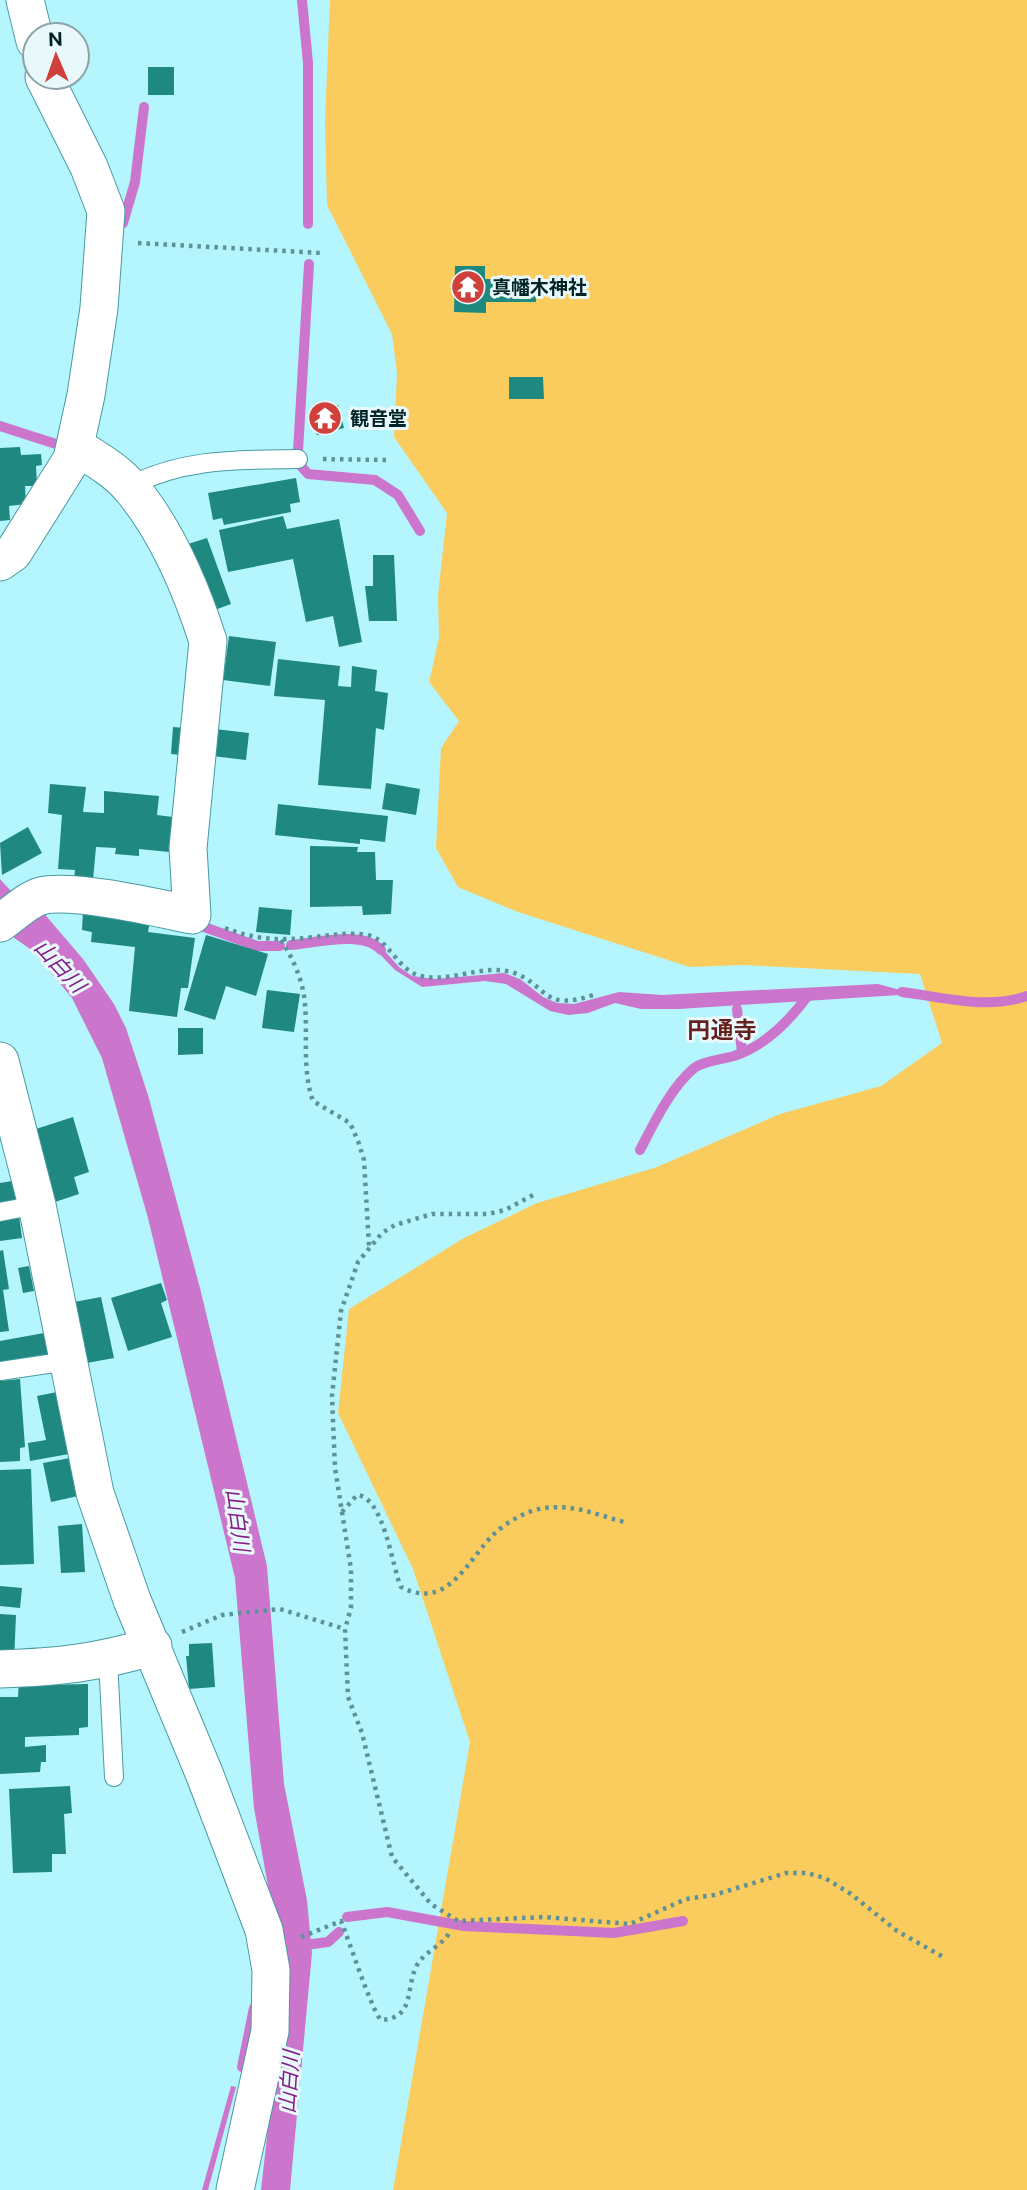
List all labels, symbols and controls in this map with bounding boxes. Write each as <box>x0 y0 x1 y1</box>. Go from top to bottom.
north arrow <box>21 21 91 91</box>
text: N <box>48 28 63 50</box>
temple icon: 真幡木神社 <box>449 268 487 306</box>
place label: 真幡木神社 <box>492 276 587 298</box>
temple icon: 観音堂 <box>306 399 344 437</box>
place label: 観音堂 <box>350 407 407 429</box>
water label: 山白川 <box>29 934 92 999</box>
district label: 円通寺 <box>688 1016 757 1043</box>
water label: 山白川 <box>221 1487 255 1555</box>
water label: 山白川 <box>274 2048 304 2114</box>

